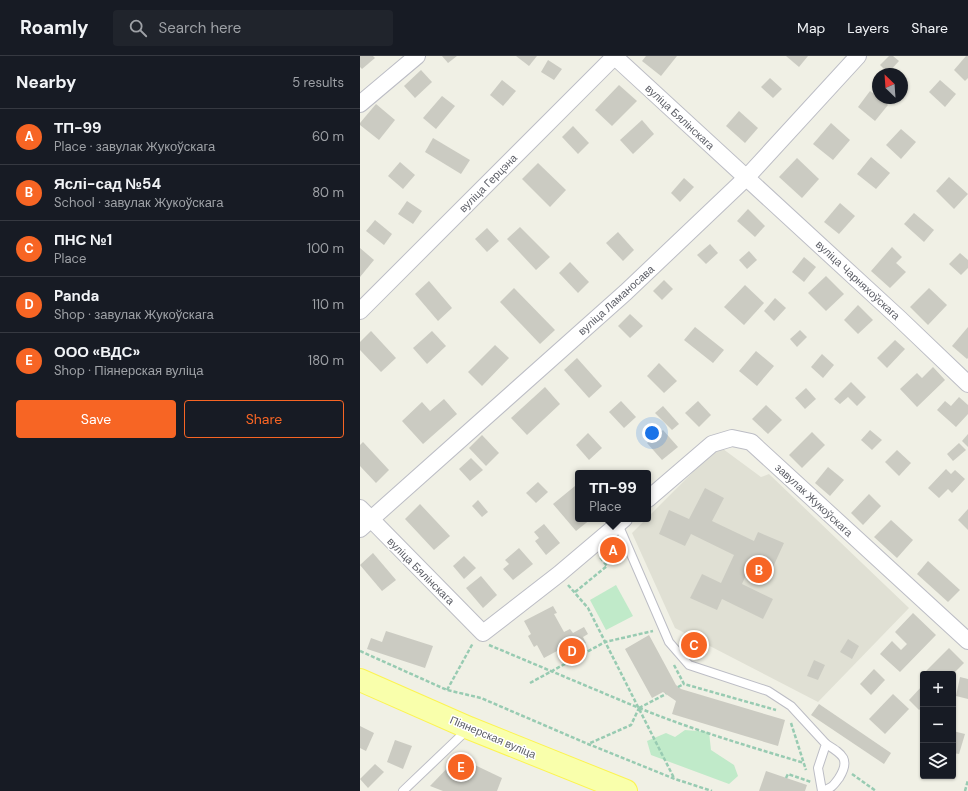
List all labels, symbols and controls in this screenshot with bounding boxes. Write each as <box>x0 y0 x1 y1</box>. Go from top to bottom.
search box <box>113 10 393 46</box>
text: Roamly <box>20 15 89 40</box>
icon: search <box>127 17 149 39</box>
text: Search here <box>159 18 241 38</box>
text: Map <box>797 19 825 37</box>
text: Layers <box>847 19 889 37</box>
text: Share <box>911 19 948 37</box>
north arrow <box>872 68 908 104</box>
text: Nearby <box>16 71 76 93</box>
text: 5 results <box>292 74 344 91</box>
street label: вуліца Бялінскага <box>642 81 718 153</box>
text: ТП-99 <box>54 118 102 138</box>
text: A <box>24 128 34 145</box>
text: 60 m <box>312 128 344 145</box>
text: Place · завулак Жукоўскага <box>54 138 215 155</box>
street label: вуліца Герцэна <box>456 150 521 215</box>
text: Яслі-сад №54 <box>54 174 161 194</box>
text: B <box>25 184 33 201</box>
text: 80 m <box>312 184 344 201</box>
text: School · завулак Жукоўскага <box>54 194 224 211</box>
text: ПНС №1 <box>54 230 112 250</box>
street label: вуліца Чарняхоўскага <box>813 237 904 323</box>
text: C <box>24 240 34 257</box>
text: 100 m <box>307 240 344 257</box>
text: Place <box>54 250 86 267</box>
street label: вуліца Ламаносава <box>575 262 658 338</box>
text: Panda <box>54 286 99 306</box>
text: D <box>24 296 34 313</box>
text: 110 m <box>312 296 344 313</box>
text: Shop · завулак Жукоўскага <box>54 306 214 323</box>
text: ООО «ВДС» <box>54 342 140 362</box>
text: E <box>25 352 33 369</box>
text: 180 m <box>308 352 344 369</box>
text: Shop · Піянерская вуліца <box>54 362 203 379</box>
button: Save <box>16 400 176 438</box>
button: Share <box>184 400 344 438</box>
your location <box>642 423 662 443</box>
street label: завулак Жукоўскага <box>772 460 856 540</box>
popup <box>575 470 651 522</box>
text: ТП-99 <box>589 478 637 498</box>
text: Place <box>589 498 622 515</box>
street label: вуліца Бялінскага <box>384 534 458 608</box>
pin: A <box>600 535 626 565</box>
pin: B <box>746 555 772 585</box>
pin: C <box>681 630 707 660</box>
pin: D <box>559 636 585 666</box>
map controls <box>920 671 956 779</box>
button: + <box>920 671 956 707</box>
button: − <box>920 707 956 743</box>
street label: Піянерская вуліца <box>448 713 539 762</box>
button: layers <box>920 743 956 779</box>
pin: E <box>448 752 474 782</box>

